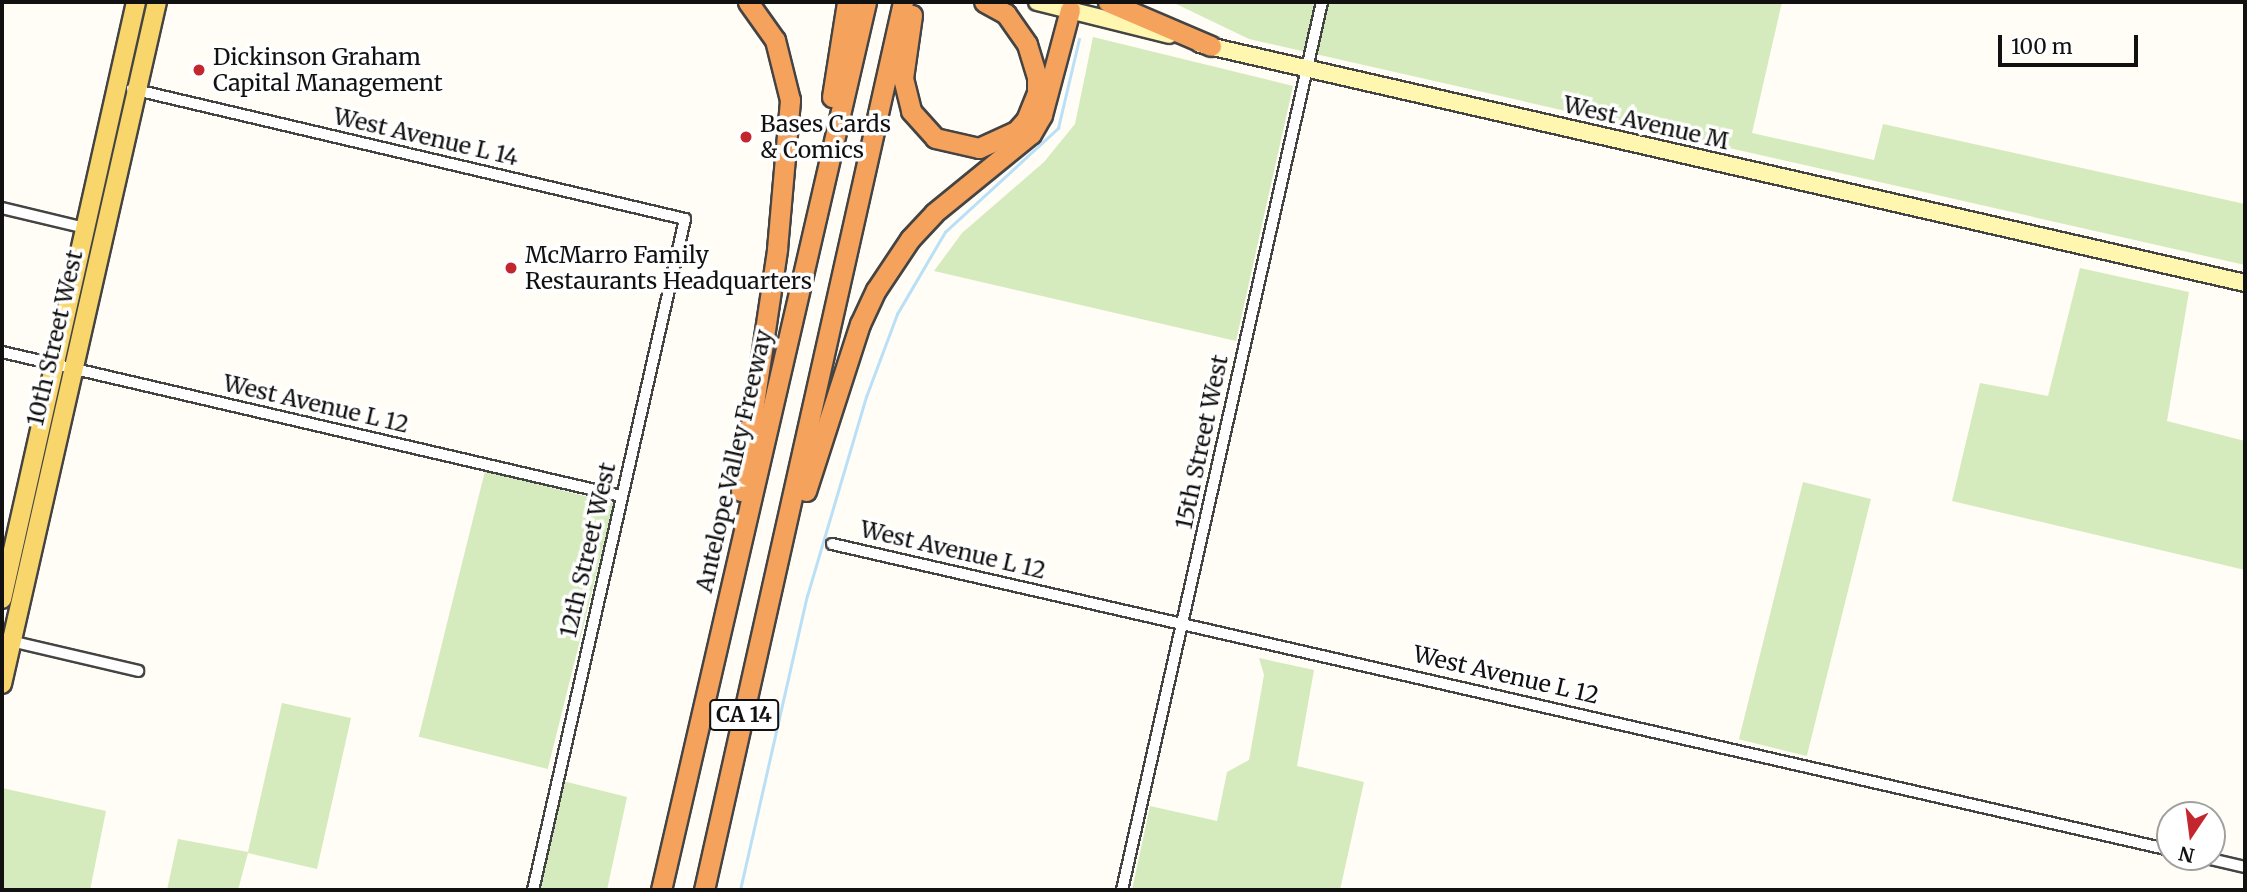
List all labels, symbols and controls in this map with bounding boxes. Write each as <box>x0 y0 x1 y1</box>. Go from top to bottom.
scale bar <box>2002 21 2142 65</box>
text: 100 m <box>2011 33 2073 60</box>
place label: Dickinson Graham Capital Management <box>213 43 443 97</box>
marker: Dickinson Graham Capital Management <box>191 62 207 78</box>
street label: West Avenue M <box>1561 91 1731 155</box>
street label: West Avenue L 14 <box>331 102 521 172</box>
place label: Bases Cards & Comics <box>760 110 891 164</box>
marker: Bases Cards & Comics <box>738 129 754 145</box>
place label: McMarro Family Restaurants Headquarters <box>525 241 812 295</box>
street label: 10th Street West <box>21 248 89 428</box>
marker: McMarro Family Restaurants Headquarters <box>503 260 519 276</box>
street label: Antelope Valley Freeway <box>690 327 778 595</box>
street label: 15th Street West <box>1170 352 1234 532</box>
street label: West Avenue L 12 <box>221 369 411 439</box>
street label: 12th Street West <box>554 460 622 640</box>
street label: West Avenue L 12 <box>858 515 1048 585</box>
street label: West Avenue L 12 <box>1411 640 1601 710</box>
road number: CA 14 <box>709 698 779 732</box>
north arrow <box>2156 801 2226 871</box>
text: N <box>2177 841 2197 868</box>

